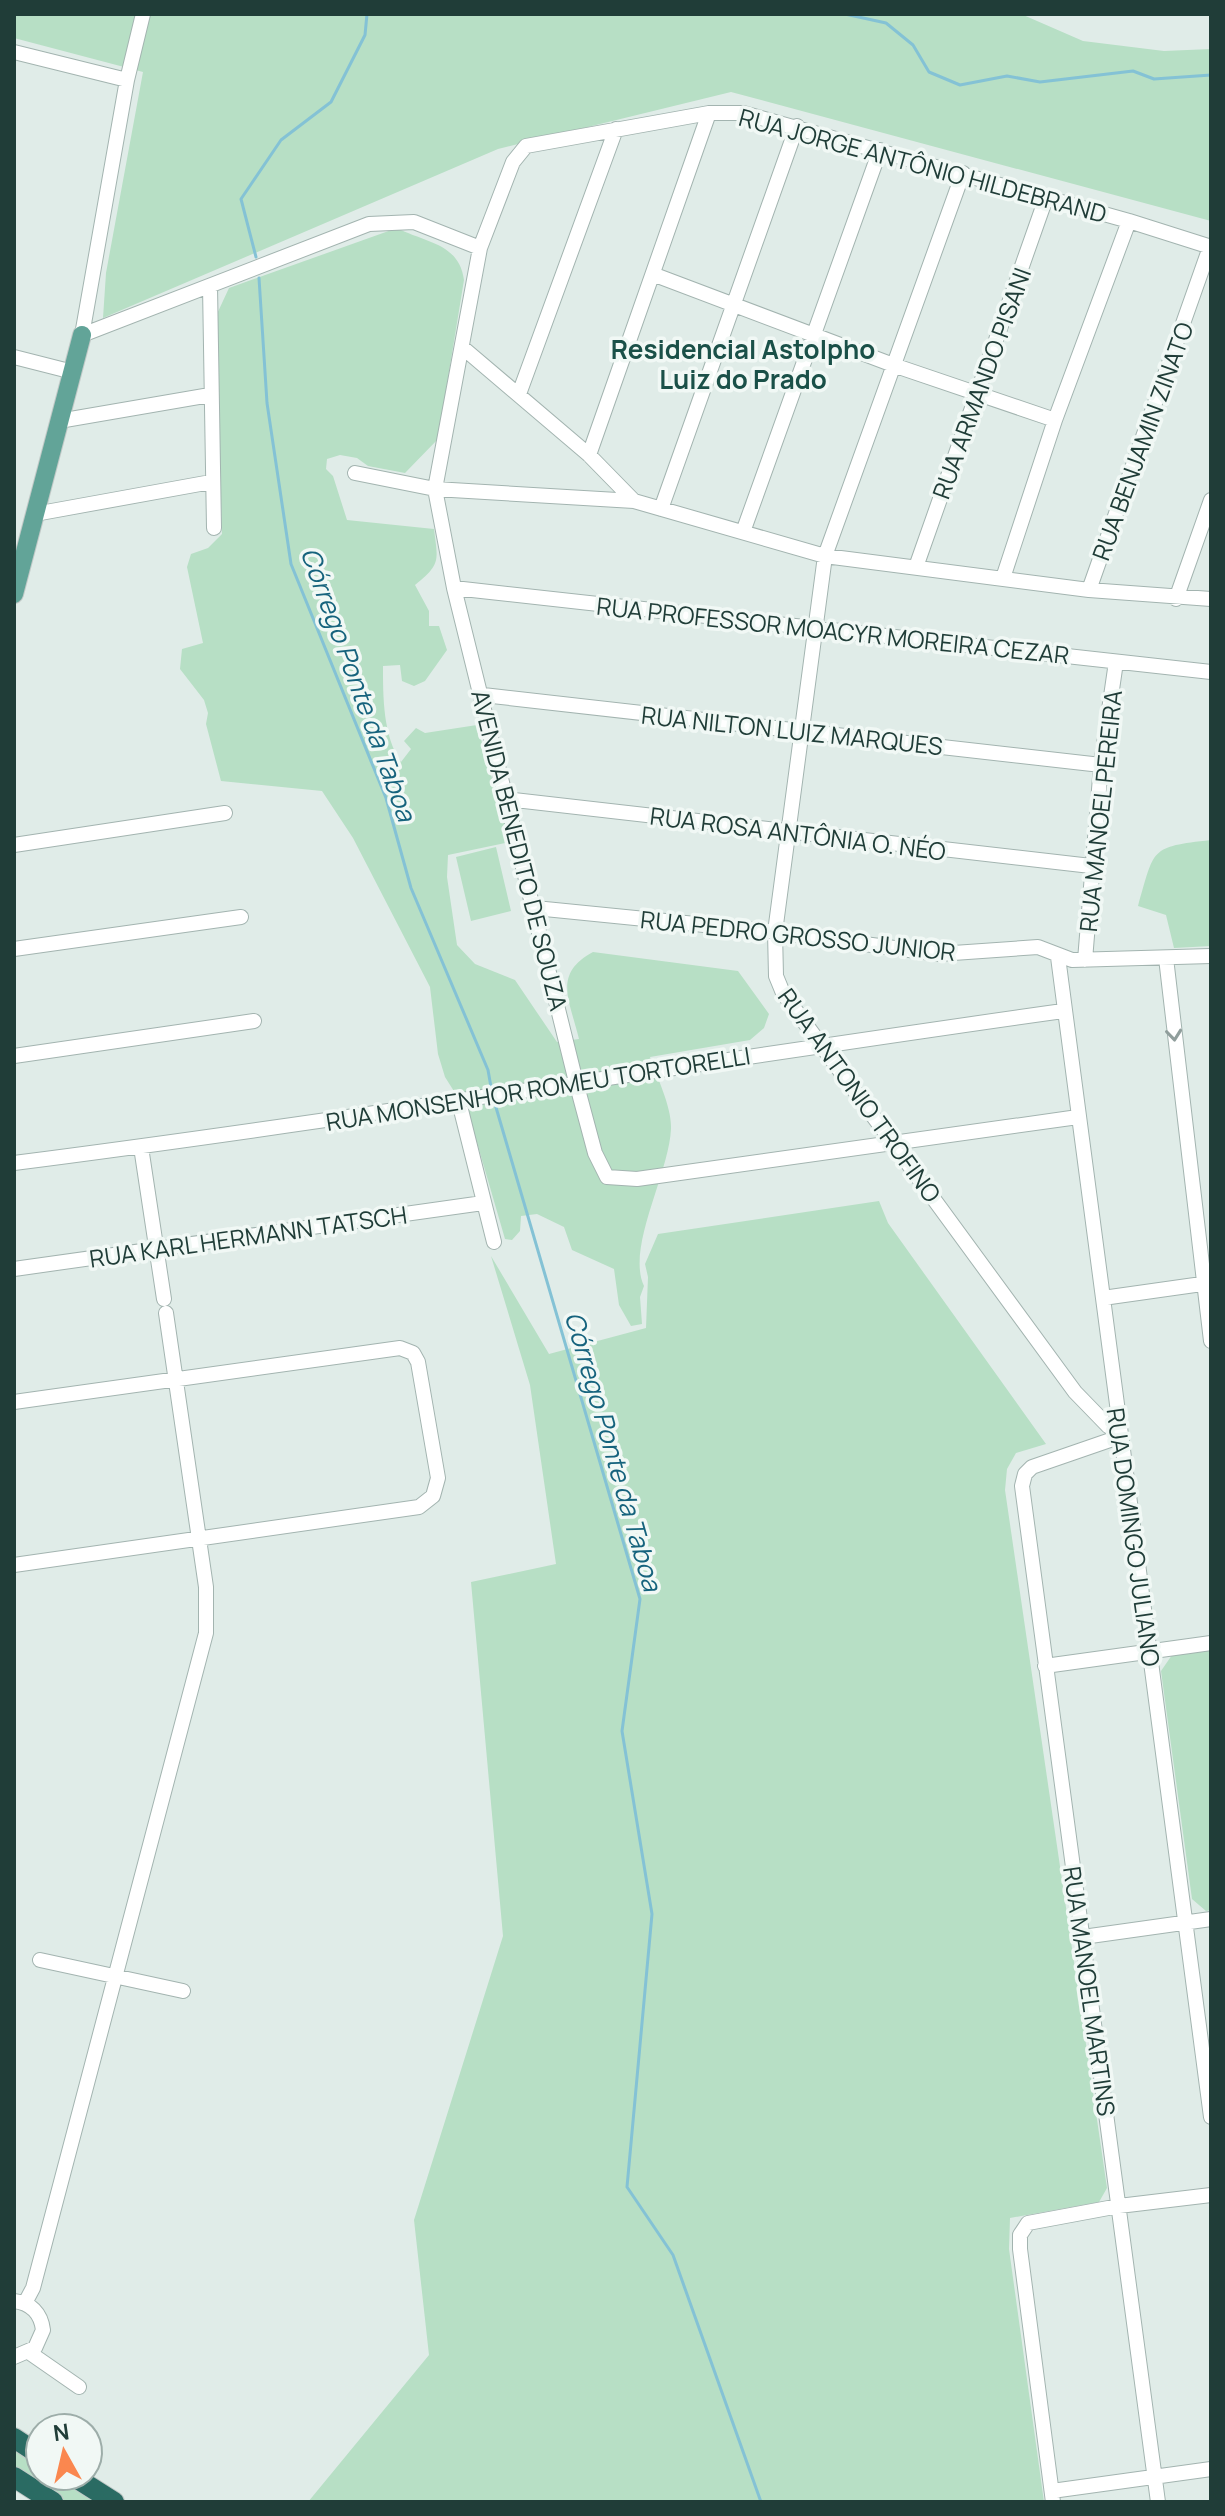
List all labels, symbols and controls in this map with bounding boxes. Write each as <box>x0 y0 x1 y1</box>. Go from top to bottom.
street label: RUA JORGE ANTÔNIO HILDEBRAND <box>735 100 1111 230</box>
street label: RUA ARMANDO PISANI <box>924 263 1038 503</box>
street label: RUA BENJAMIN ZINATO <box>1084 317 1200 565</box>
district label: Residencial Astolpho Luiz do Prado <box>611 331 875 397</box>
water label: Córrego Ponte da Taboa <box>293 542 426 827</box>
street label: RUA PROFESSOR MOACYR MOREIRA CEZAR <box>595 589 1071 671</box>
street label: AVENIDA BENEDITO DE SOUZA <box>464 686 576 1014</box>
street label: RUA MANOEL PEREIRA <box>1071 688 1129 934</box>
street label: RUA NILTON LUIZ MARQUES <box>640 698 944 762</box>
street label: RUA ROSA ANTÔNIA O. NÉO <box>648 798 948 868</box>
street label: RUA PEDRO GROSSO JUNIOR <box>639 902 957 968</box>
street label: RUA ANTONIO TROFINO <box>771 981 949 1209</box>
one-way arrow <box>1166 1029 1183 1042</box>
street label: RUA MONSENHOR ROMEU TORTORELLI <box>323 1038 753 1138</box>
street label: RUA KARL HERMANN TATSCH <box>87 1197 409 1275</box>
water label: Córrego Ponte da Taboa <box>557 1307 672 1596</box>
street label: RUA DOMINGO JULIANO <box>1100 1406 1168 1668</box>
street label: RUA MANOEL MARTINS <box>1056 1864 1124 2118</box>
north arrow <box>24 2412 104 2492</box>
text: N <box>51 2416 71 2448</box>

